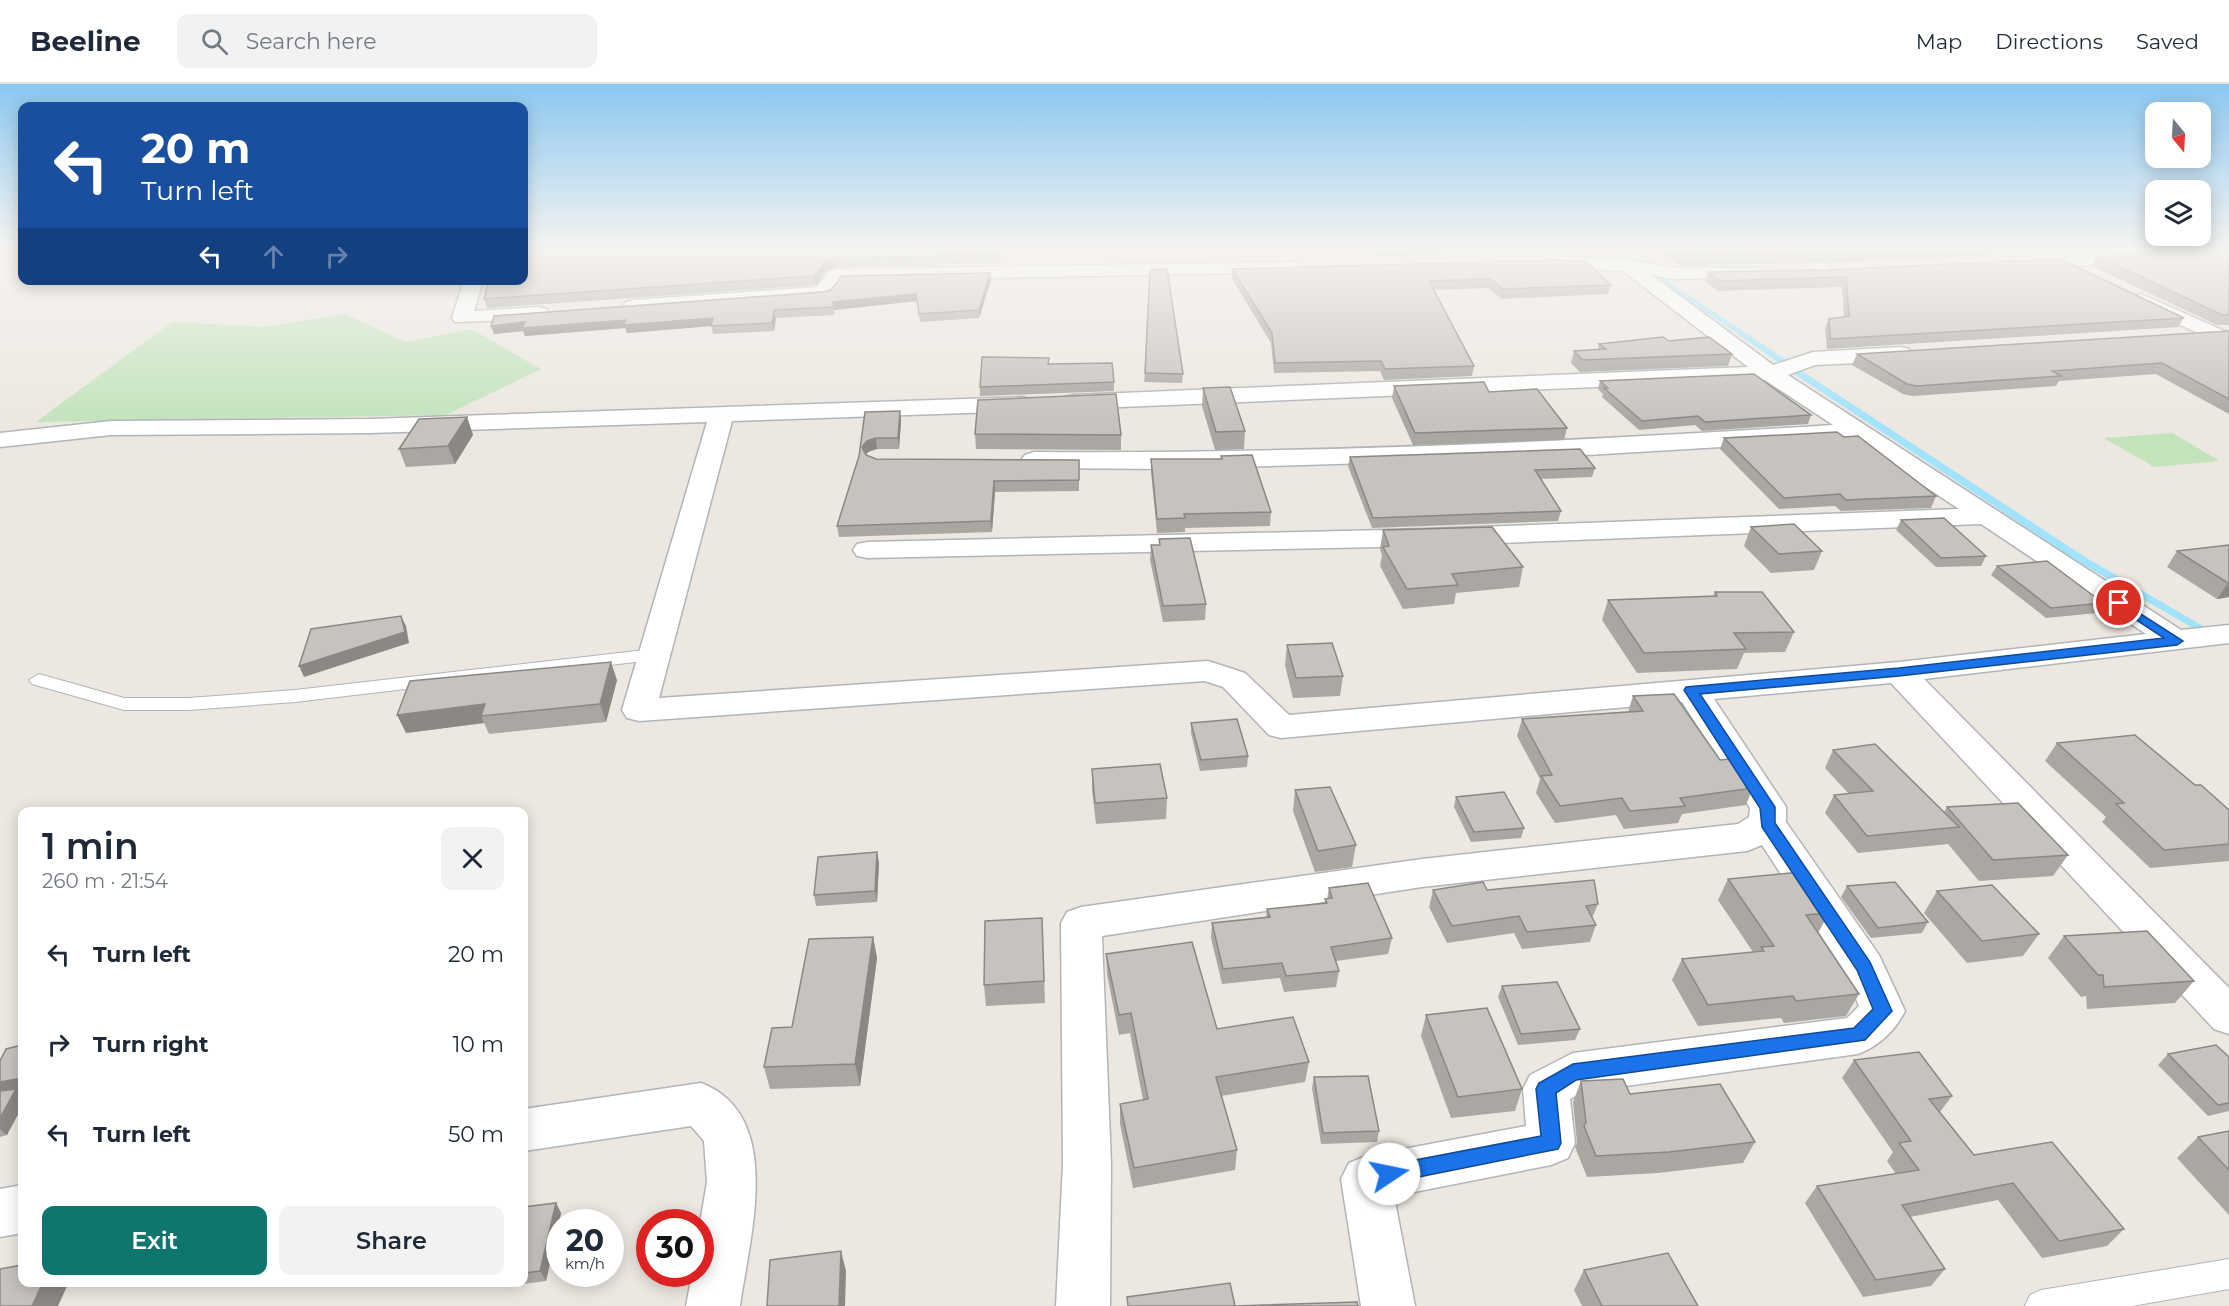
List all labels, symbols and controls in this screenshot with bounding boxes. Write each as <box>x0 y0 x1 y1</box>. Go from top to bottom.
search box <box>177 14 597 68</box>
text: Beeline <box>30 24 141 58</box>
icon: search <box>198 25 231 58</box>
text: Search here <box>246 28 377 55</box>
text: Map <box>1916 29 1962 54</box>
text: Directions <box>1995 29 2103 54</box>
text: Saved <box>2136 29 2199 54</box>
north arrow <box>2145 102 2211 168</box>
map controls <box>2145 102 2211 246</box>
text: 20 m <box>141 122 250 174</box>
icon: left <box>42 126 120 204</box>
text: Turn left <box>141 174 254 207</box>
button: layers <box>2145 180 2211 246</box>
icon: left <box>194 240 227 273</box>
icon: ahead <box>257 240 290 273</box>
icon: right <box>320 240 353 273</box>
pin <box>2093 577 2144 628</box>
icon: arrive <box>2102 586 2135 619</box>
text: 1 min <box>42 824 139 868</box>
button: close <box>441 827 504 890</box>
text: 260 m · 21:54 <box>42 869 168 893</box>
icon: left <box>42 938 75 971</box>
text: Turn left <box>93 941 191 968</box>
text: 20 m <box>448 941 504 968</box>
icon: right <box>42 1028 75 1061</box>
text: Turn right <box>93 1031 208 1058</box>
text: 10 m <box>452 1031 504 1058</box>
icon: left <box>42 1118 75 1151</box>
text: Turn left <box>93 1121 191 1148</box>
text: 50 m <box>448 1121 504 1148</box>
position arrow <box>1357 1142 1421 1206</box>
button: Exit <box>42 1206 267 1275</box>
button: Share <box>279 1206 504 1275</box>
speed limit sign: 30 <box>636 1209 714 1287</box>
text: 20 <box>566 1222 604 1259</box>
text: km/h <box>565 1254 605 1273</box>

